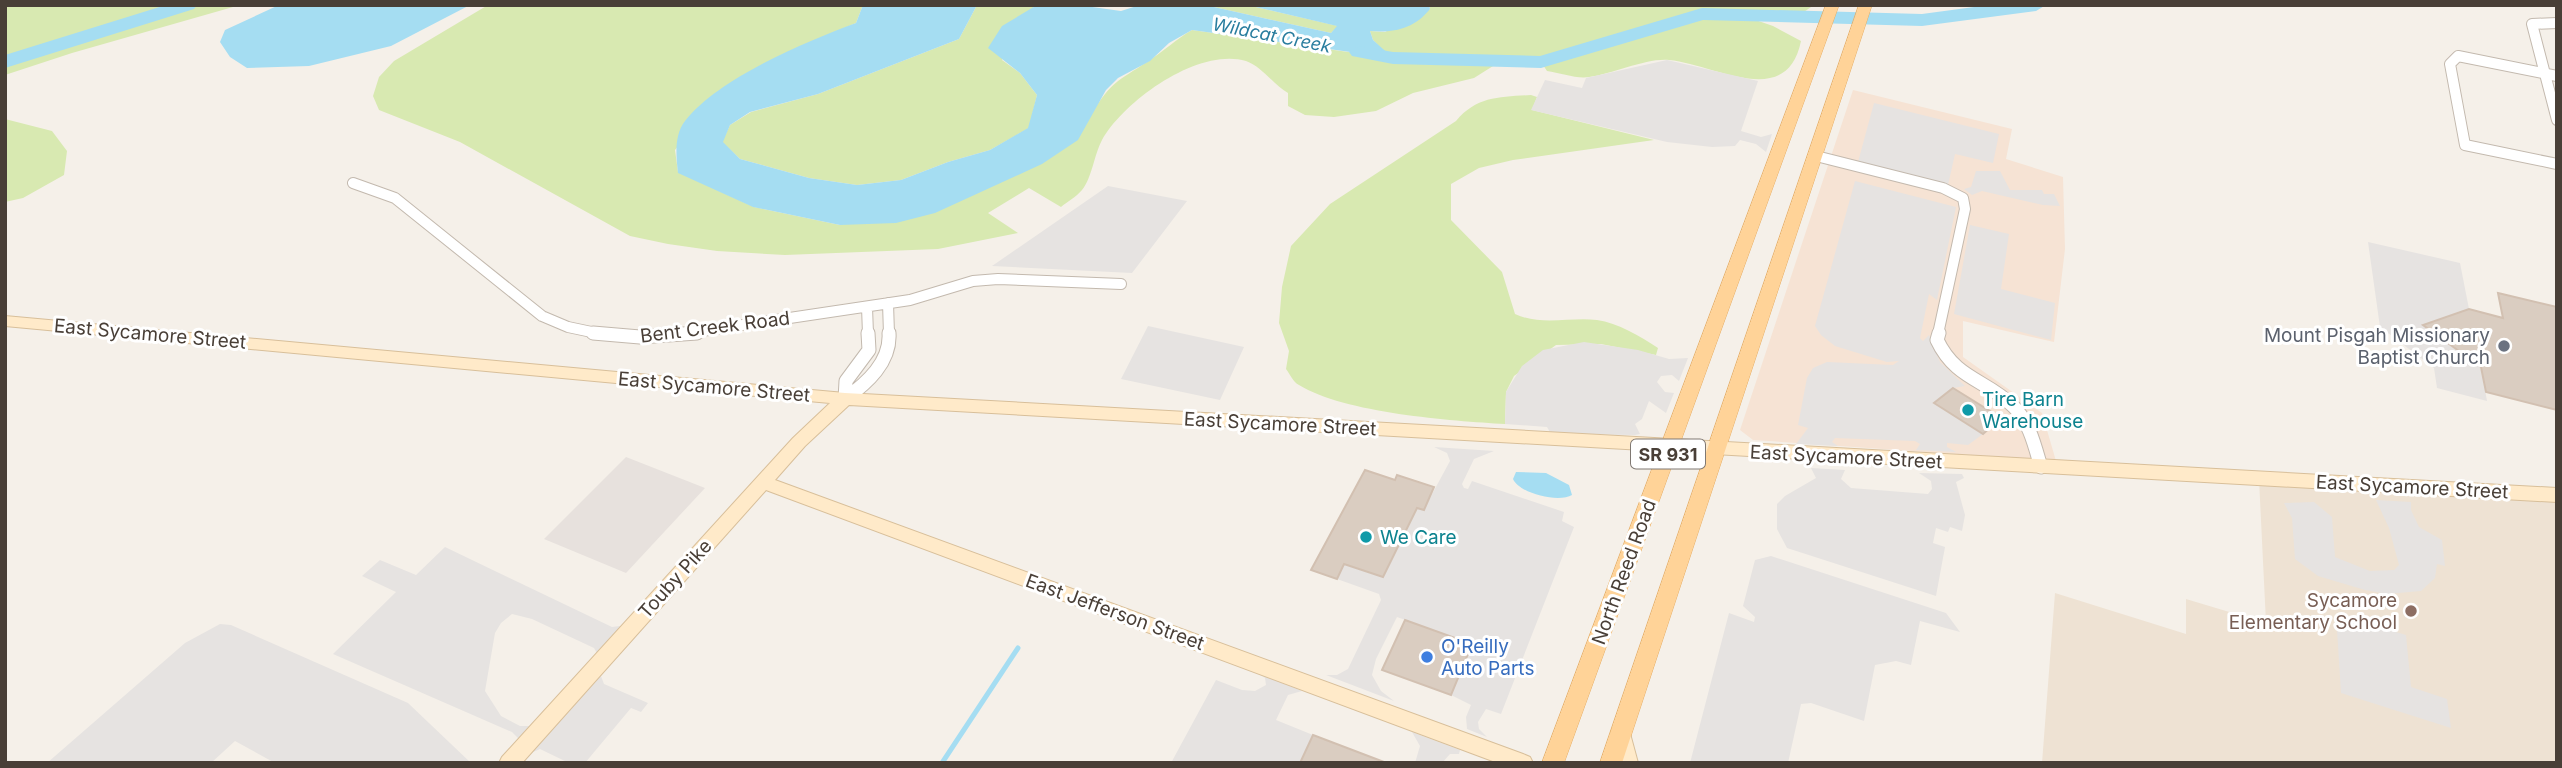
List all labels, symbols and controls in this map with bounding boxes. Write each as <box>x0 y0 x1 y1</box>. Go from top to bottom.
water label: Wildcat Creek <box>1211 13 1334 57</box>
street label: Bent Creek Road <box>639 306 791 348</box>
street label: East Sycamore Street <box>53 314 247 354</box>
place label: Mount Pisgah Missionary Baptist Church <box>2264 324 2490 369</box>
marker: Mount Pisgah Missionary Baptist Church <box>2496 338 2512 354</box>
street label: East Sycamore Street <box>617 367 811 407</box>
place label: Tire Barn Warehouse <box>1982 388 2083 433</box>
marker: Tire Barn Warehouse <box>1960 402 1976 418</box>
street label: East Sycamore Street <box>1183 407 1377 441</box>
road number: SR 931 <box>1631 440 1705 468</box>
street label: East Sycamore Street <box>1749 440 1943 474</box>
street label: East Sycamore Street <box>2315 470 2509 504</box>
street label: North Reed Road <box>1587 496 1661 648</box>
place label: We Care <box>1380 526 1457 549</box>
marker: We Care <box>1358 529 1374 545</box>
street label: Touby Pike <box>633 535 717 623</box>
street label: East Jefferson Street <box>1023 569 1207 655</box>
place label: Sycamore Elementary School <box>2229 589 2397 634</box>
marker: Sycamore Elementary School <box>2403 603 2419 619</box>
place label: O'Reilly Auto Parts <box>1441 635 1534 680</box>
marker: O'Reilly Auto Parts <box>1419 649 1435 665</box>

